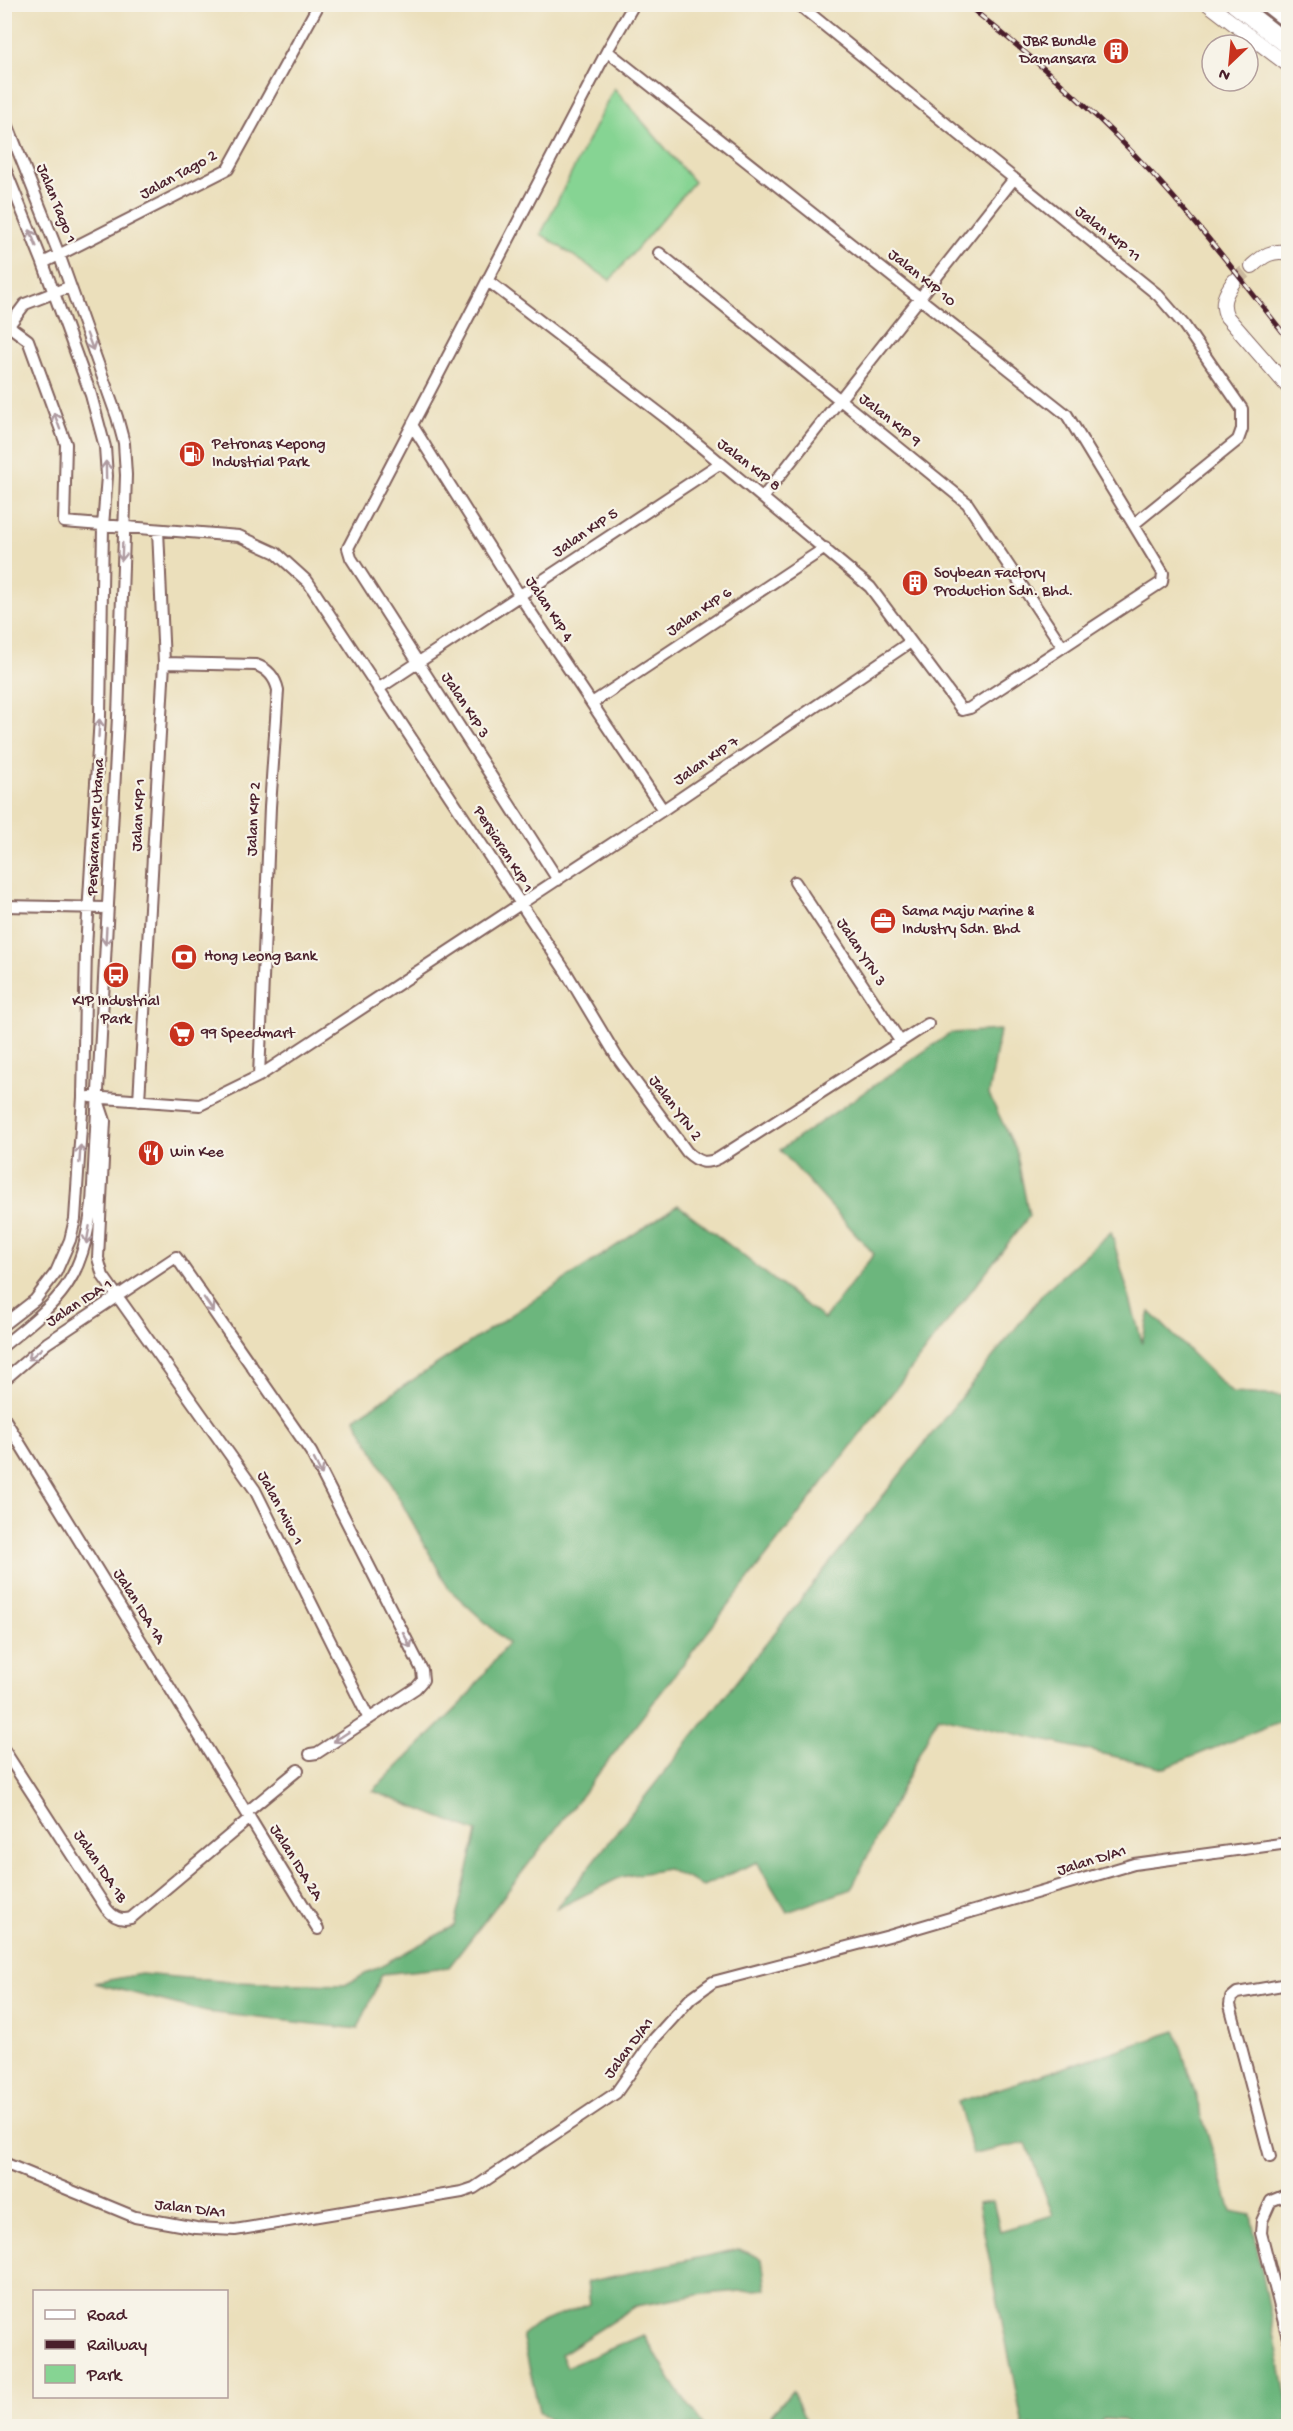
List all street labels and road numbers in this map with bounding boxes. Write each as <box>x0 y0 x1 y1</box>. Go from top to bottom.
street label: Jalan Tago 2 <box>137 147 221 205</box>
street label: Jalan Tago 1 <box>30 162 80 246</box>
street label: Jalan KIP 11 <box>1070 203 1144 267</box>
street label: Jalan KIP 10 <box>883 246 959 312</box>
street label: Jalan KIP 9 <box>854 390 924 452</box>
street label: Jalan KIP 8 <box>713 435 784 497</box>
street label: Jalan KIP 5 <box>550 505 622 563</box>
street label: Jalan KIP 4 <box>520 574 576 647</box>
street label: Jalan KIP 6 <box>664 584 737 642</box>
street label: Jalan KIP 3 <box>436 669 492 743</box>
street label: Jalan KIP 7 <box>671 733 744 791</box>
street label: Persiaran KIP Utama <box>84 757 110 897</box>
street label: Jalan KIP 1 <box>129 778 151 852</box>
street label: Jalan KIP 2 <box>244 781 266 857</box>
street label: Persiaran KIP 1 <box>467 802 536 897</box>
street label: Jalan YTN 3 <box>831 915 889 991</box>
street label: Jalan YTN 2 <box>643 1073 705 1146</box>
street label: Jalan IDA 1 <box>43 1276 117 1332</box>
street label: Jalan Mivo 1 <box>252 1469 306 1549</box>
street label: Jalan IDA 1A <box>108 1566 169 1649</box>
street label: Jalan IDA 2A <box>264 1822 327 1906</box>
street label: Jalan IDA 1B <box>68 1827 131 1908</box>
street label: Jalan D/A1 <box>1055 1842 1129 1882</box>
street label: Jalan D/A1 <box>601 2015 659 2083</box>
street label: Jalan D/A1 <box>153 2196 227 2224</box>

